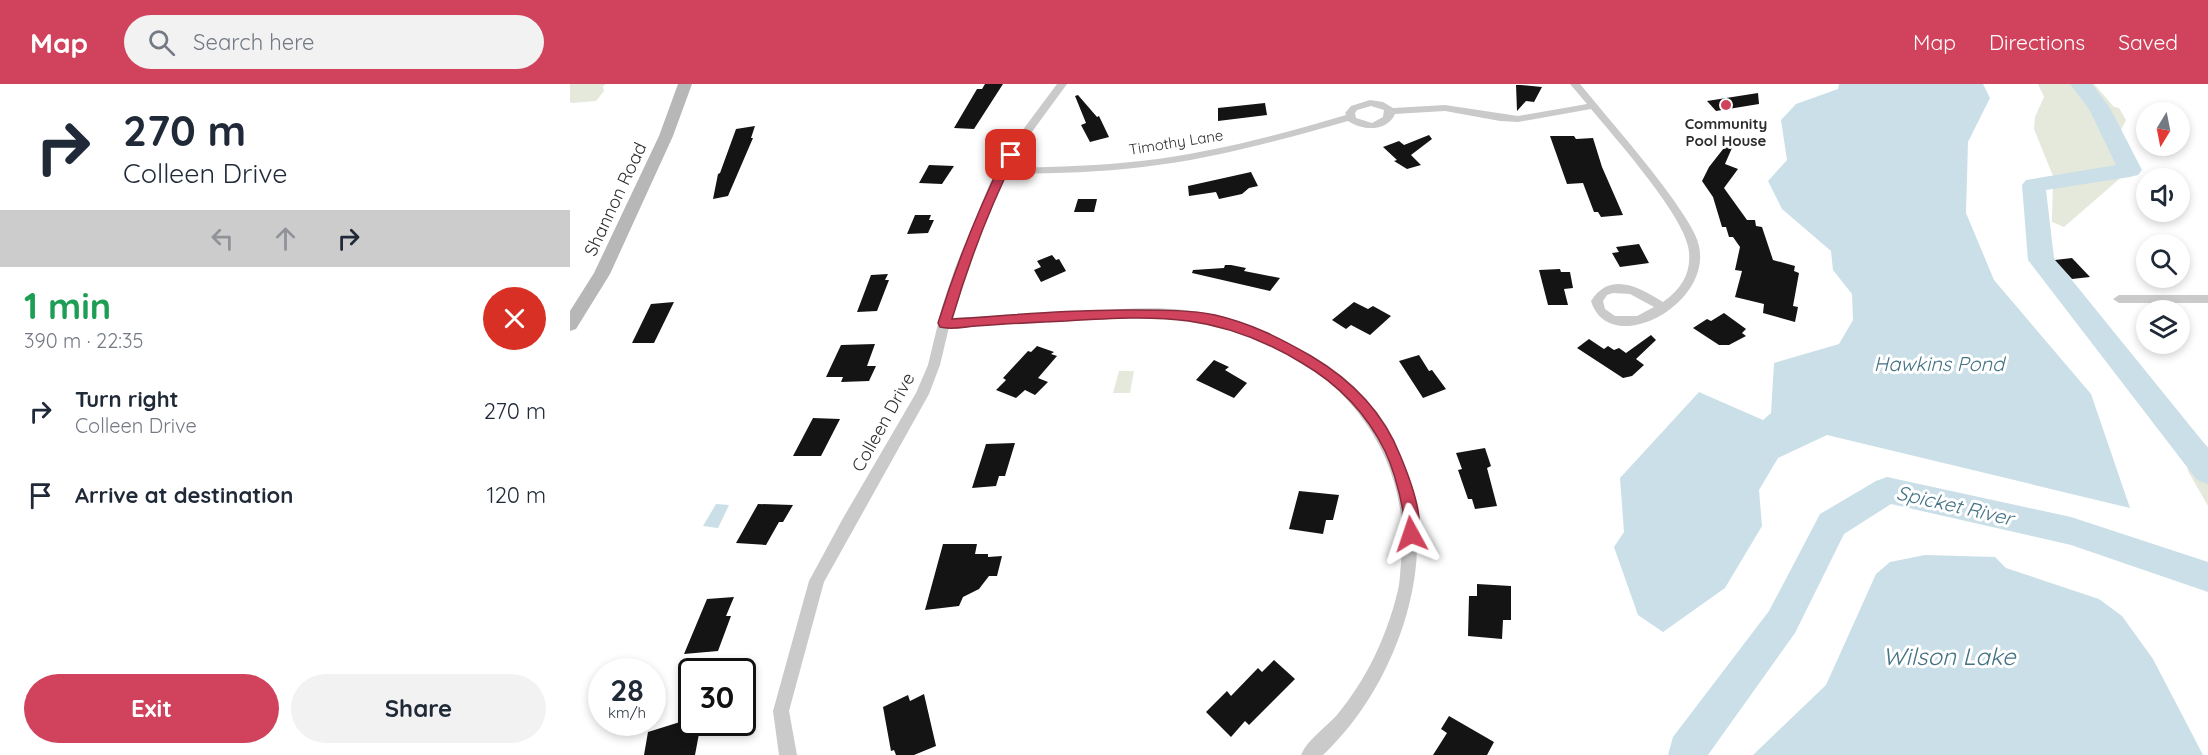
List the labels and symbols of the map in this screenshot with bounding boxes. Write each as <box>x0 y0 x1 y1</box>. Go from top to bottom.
marker: Community Pool House <box>1719 98 1733 112</box>
north arrow <box>2136 102 2190 156</box>
place label: Community Pool House <box>1685 114 1767 150</box>
street label: Timothy Lane <box>1127 125 1225 159</box>
pin <box>985 129 1036 180</box>
street label: Shannon Road <box>579 138 651 260</box>
water label: Hawkins Pond <box>1874 351 2007 376</box>
street label: Colleen Drive <box>846 368 920 476</box>
water label: Spicket River <box>1894 479 2018 531</box>
position arrow <box>1379 502 1443 566</box>
water label: Wilson Lake <box>1882 641 2017 671</box>
speed limit sign: 30 <box>678 658 756 736</box>

